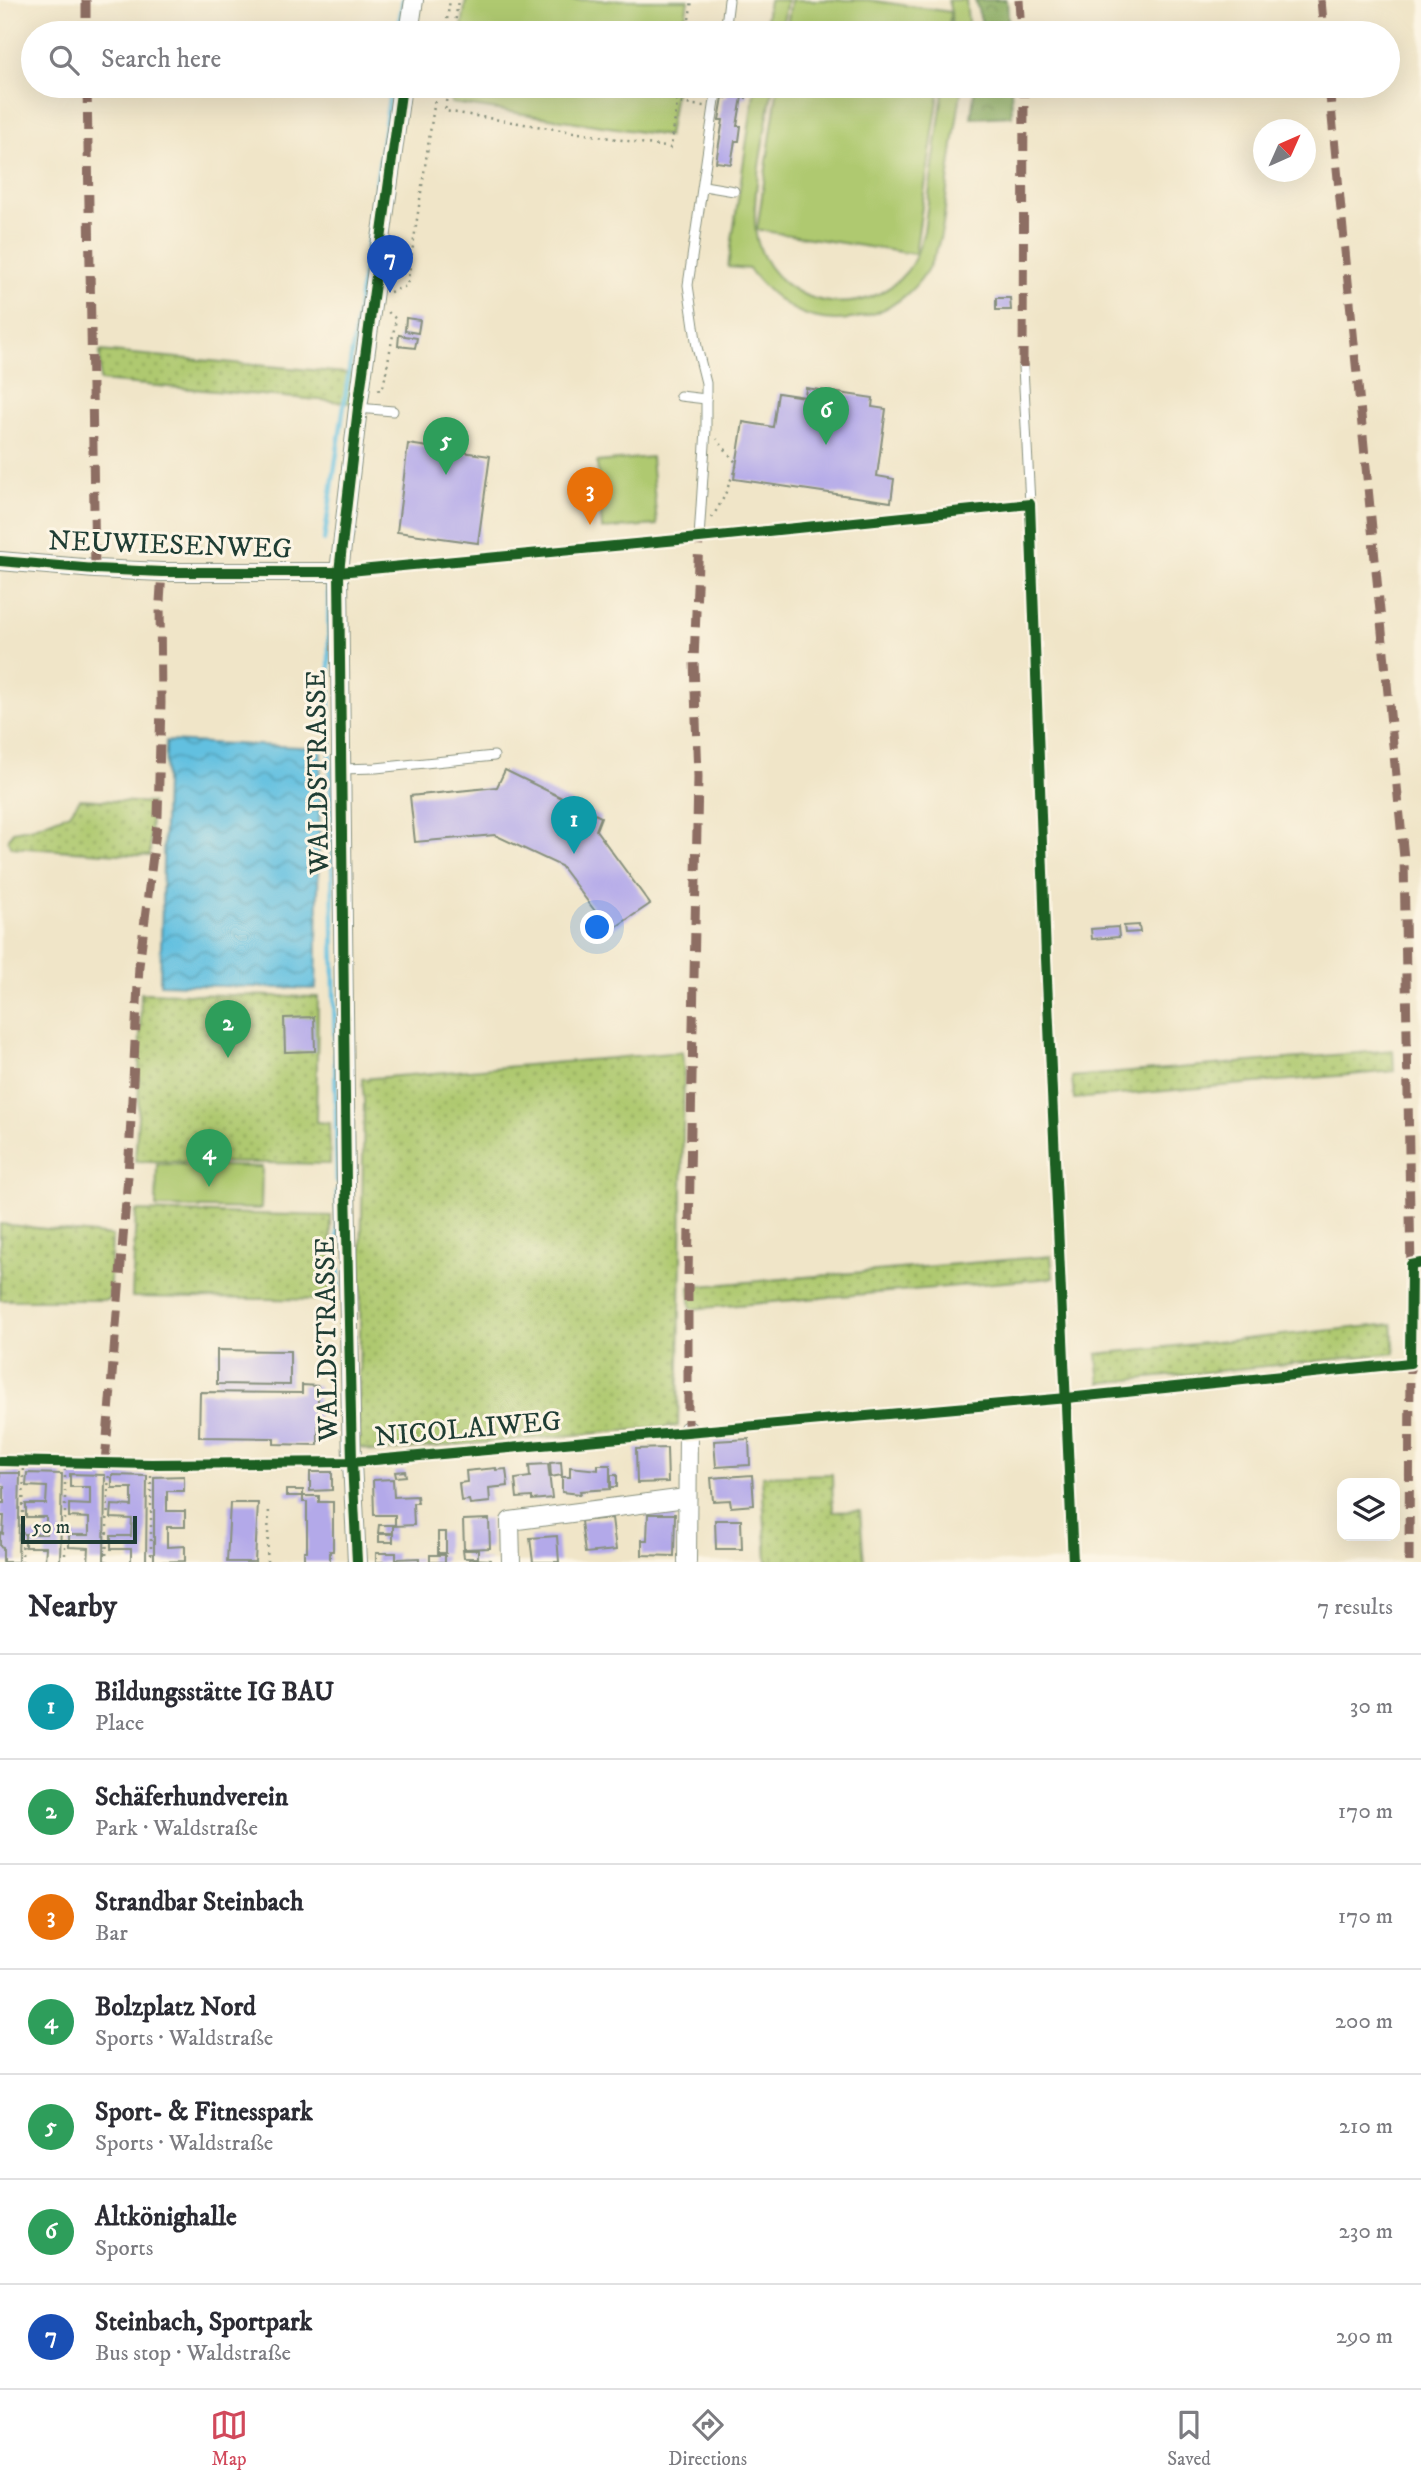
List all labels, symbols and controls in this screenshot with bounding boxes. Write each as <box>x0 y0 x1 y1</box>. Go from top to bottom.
search box <box>21 21 1400 98</box>
icon: search <box>45 41 83 79</box>
text: Search here <box>101 43 221 76</box>
north arrow <box>1253 119 1316 182</box>
pin: 7 <box>367 235 413 293</box>
pin: 6 <box>803 387 849 445</box>
pin: 5 <box>423 417 469 475</box>
pin: 3 <box>567 467 613 525</box>
street label: NEUWIESENWEG <box>48 523 292 567</box>
street label: WALDSTRASSE <box>299 669 337 876</box>
pin: 1 <box>551 796 597 854</box>
your location <box>580 910 614 944</box>
pin: 2 <box>205 1000 251 1058</box>
pin: 4 <box>186 1129 232 1187</box>
street label: WALDSTRASSE <box>308 1236 346 1443</box>
street label: NICOLAIWEG <box>373 1403 563 1455</box>
map controls <box>1337 1478 1400 1541</box>
button: layers <box>1337 1478 1400 1541</box>
scale bar <box>21 1513 136 1545</box>
text: 50 m <box>32 1516 70 1539</box>
text: Nearby <box>28 1589 117 1626</box>
text: 7 results <box>1317 1593 1393 1622</box>
text: Bildungsstätte IG BAU <box>95 1676 334 1709</box>
text: 1 <box>47 1692 55 1721</box>
text: 30 m <box>1350 1692 1393 1721</box>
text: Place <box>95 1709 144 1738</box>
text: Schäferhundverein <box>95 1781 288 1814</box>
text: 2 <box>45 1797 57 1826</box>
text: 170 m <box>1338 1797 1393 1826</box>
text: Park · Waldstraße <box>95 1814 258 1843</box>
text: Strandbar Steinbach <box>95 1886 304 1919</box>
text: 3 <box>47 1902 55 1931</box>
text: 170 m <box>1338 1902 1393 1931</box>
text: Bar <box>95 1919 128 1948</box>
text: Bolzplatz Nord <box>95 1991 256 2024</box>
text: 4 <box>44 2007 58 2036</box>
text: 200 m <box>1335 2007 1393 2036</box>
text: Sports · Waldstraße <box>95 2024 273 2053</box>
text: Sport- & Fitnesspark <box>95 2096 313 2129</box>
text: 5 <box>45 2112 57 2141</box>
text: 210 m <box>1339 2112 1393 2141</box>
text: Sports · Waldstraße <box>95 2129 273 2158</box>
text: Altkönighalle <box>95 2201 237 2234</box>
text: 6 <box>45 2217 57 2246</box>
text: 230 m <box>1339 2217 1393 2246</box>
text: Sports <box>95 2234 153 2263</box>
text: Steinbach, Sportpark <box>95 2306 312 2339</box>
text: 7 <box>45 2322 57 2351</box>
text: 290 m <box>1336 2322 1393 2351</box>
text: Bus stop · Waldstraße <box>95 2339 291 2368</box>
tab: Map <box>210 2406 248 2471</box>
tab: Directions <box>668 2406 747 2471</box>
tab: Saved <box>1167 2406 1211 2471</box>

